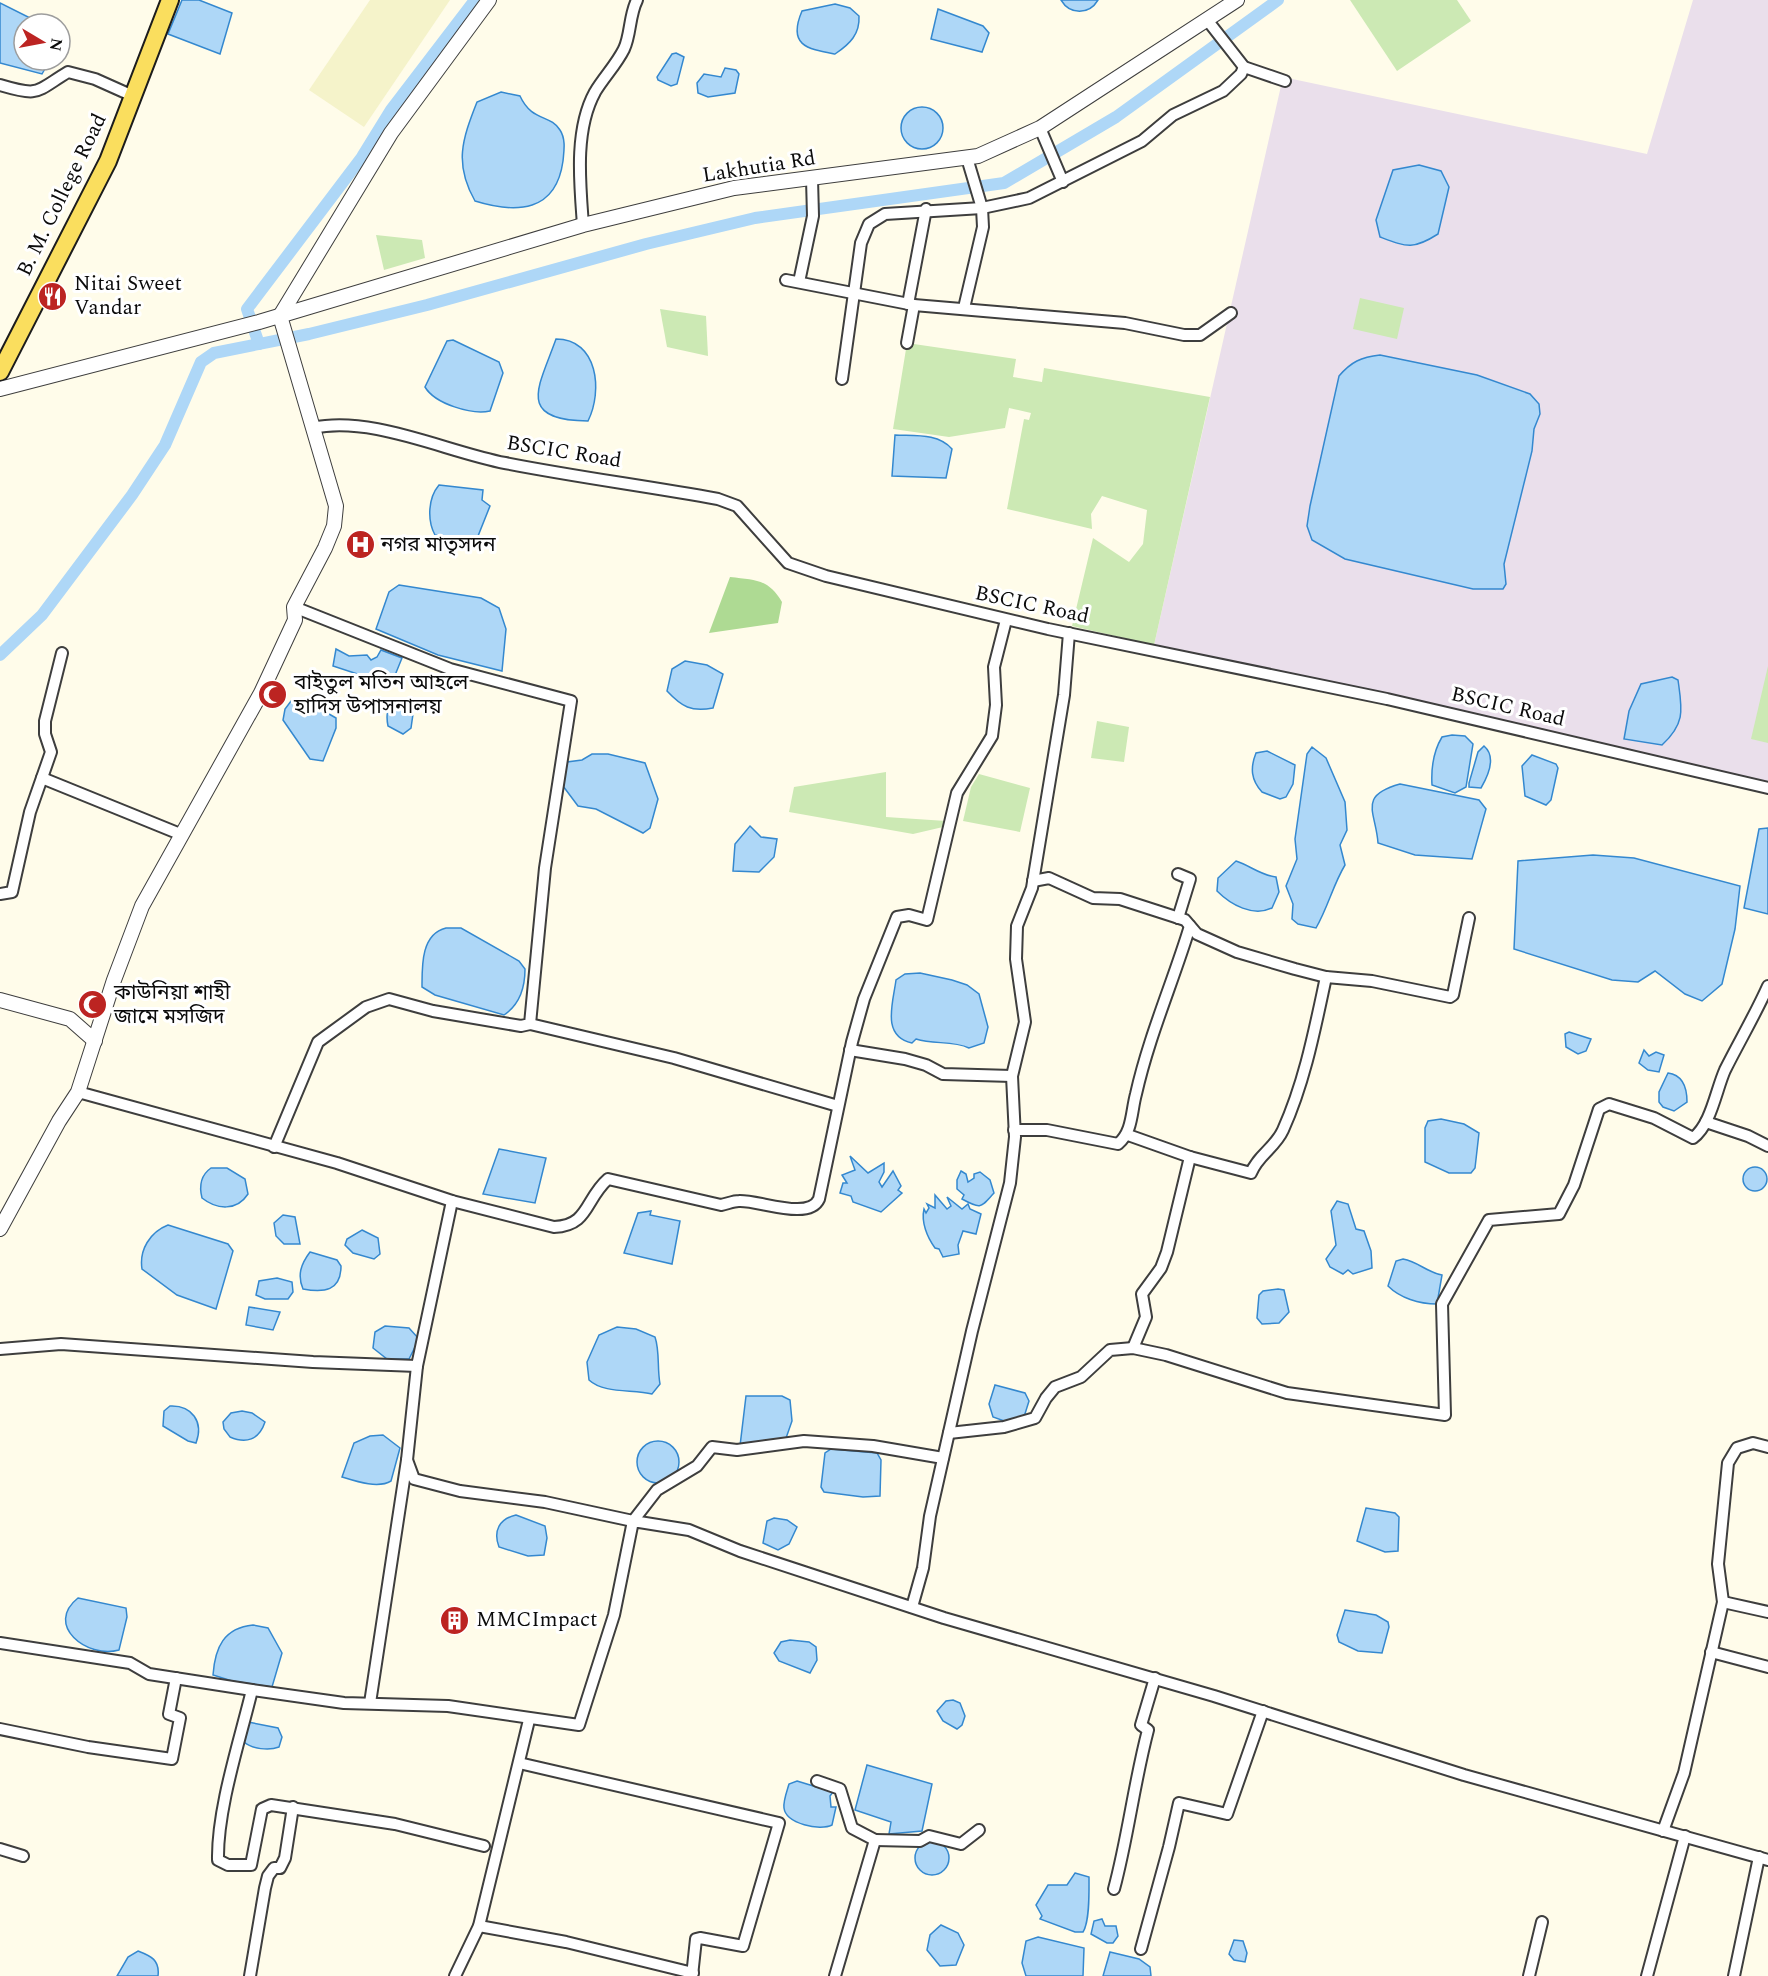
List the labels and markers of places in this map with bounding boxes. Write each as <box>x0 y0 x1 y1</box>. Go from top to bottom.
place label: Nitai Sweet Vandar <box>74 268 182 324</box>
restaurant icon: Nitai Sweet Vandar <box>37 280 69 312</box>
hospital icon: নগর মাতৃসদন <box>344 529 376 561</box>
place label: নগর মাতৃসদন <box>380 529 496 561</box>
place label: বাইতুল মতিন আহলে হাদিস উপাসনালয় <box>293 667 469 723</box>
mosque icon: বাইতুল মতিন আহলে হাদিস উপাসনালয় <box>257 679 289 711</box>
place label: কাউনিয়া শাহী জামে মসজিদ <box>113 977 231 1033</box>
mosque icon: কাউনিয়া শাহী জামে মসজিদ <box>77 989 109 1021</box>
building icon: MMCImpact <box>439 1604 471 1636</box>
place label: MMCImpact <box>476 1604 597 1636</box>

